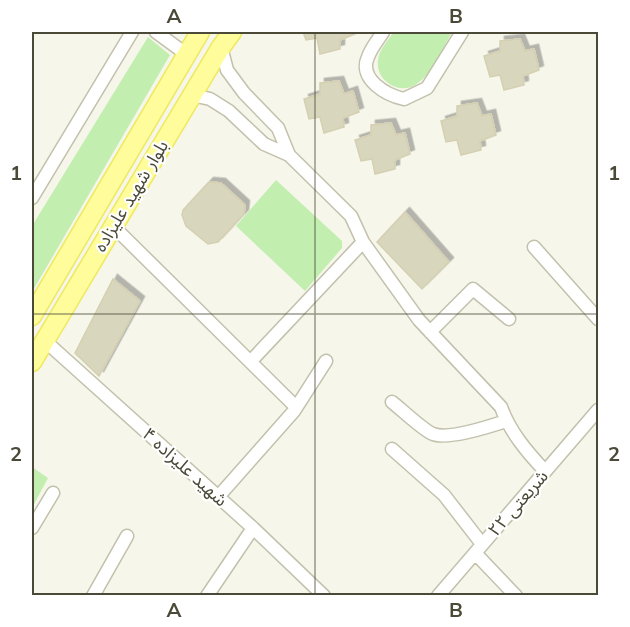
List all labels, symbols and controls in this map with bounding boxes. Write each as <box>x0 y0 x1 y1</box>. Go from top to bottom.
text: A <box>167 3 182 28</box>
text: B <box>449 3 463 28</box>
street label: بلوار شهید علیزاده <box>88 136 173 256</box>
text: 1 <box>10 160 22 185</box>
text: 1 <box>608 160 620 185</box>
street label: شهید علیزاده ۴ <box>138 422 233 511</box>
text: 2 <box>10 441 22 466</box>
text: 2 <box>608 441 620 466</box>
street label: شریعتی ۲۲ <box>482 465 553 541</box>
text: A <box>167 597 182 622</box>
text: B <box>449 597 463 622</box>

